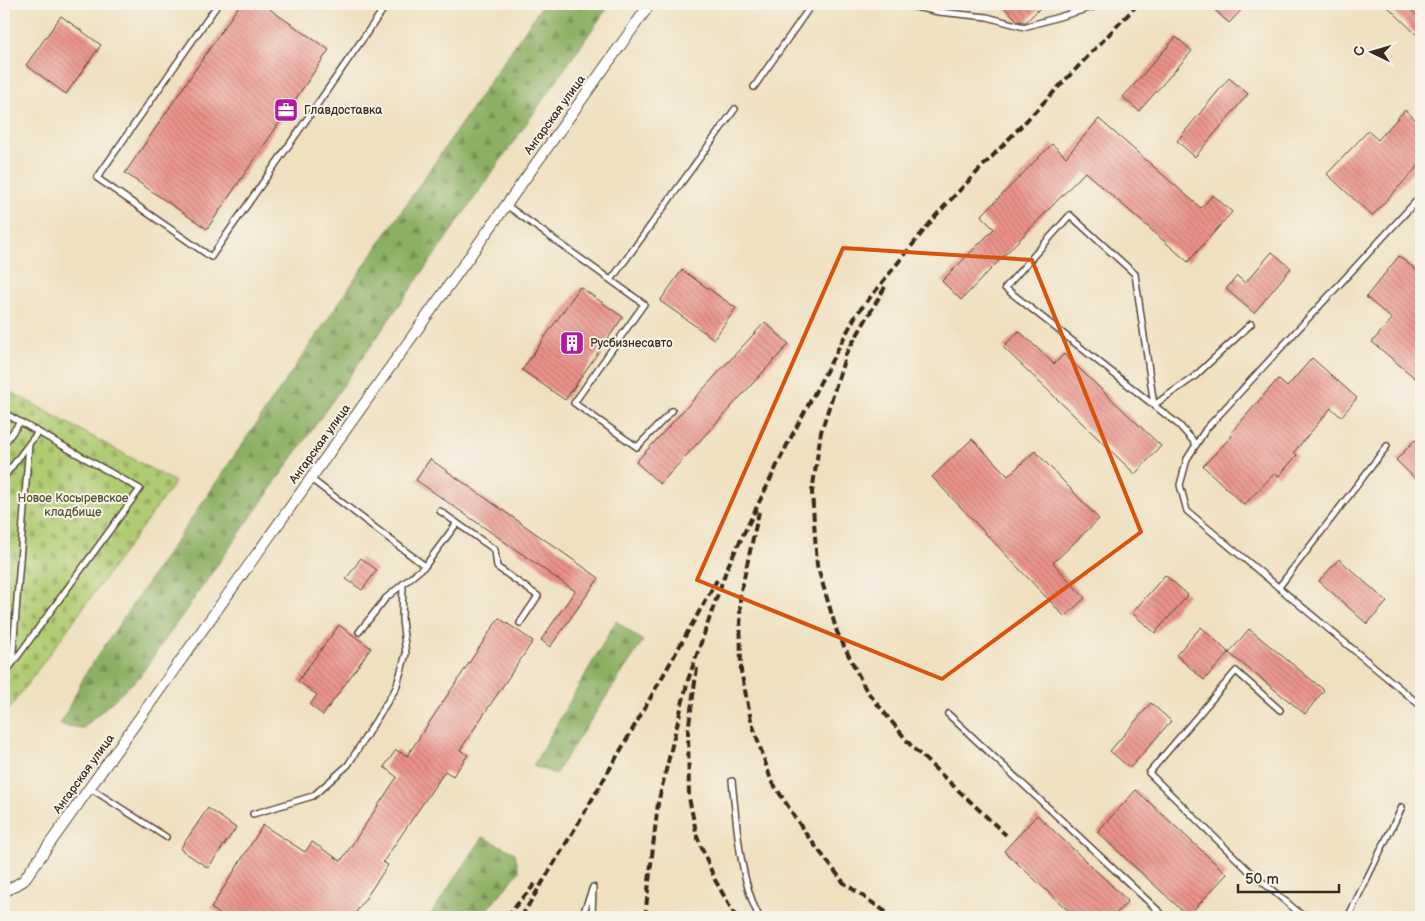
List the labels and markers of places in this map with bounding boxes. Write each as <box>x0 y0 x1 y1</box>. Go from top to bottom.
office icon: Главдоставка <box>273 97 299 123</box>
place label: Главдоставка <box>304 103 382 118</box>
building icon: Русбизнесавто <box>559 330 585 356</box>
place label: Русбизнесавто <box>590 336 672 351</box>

